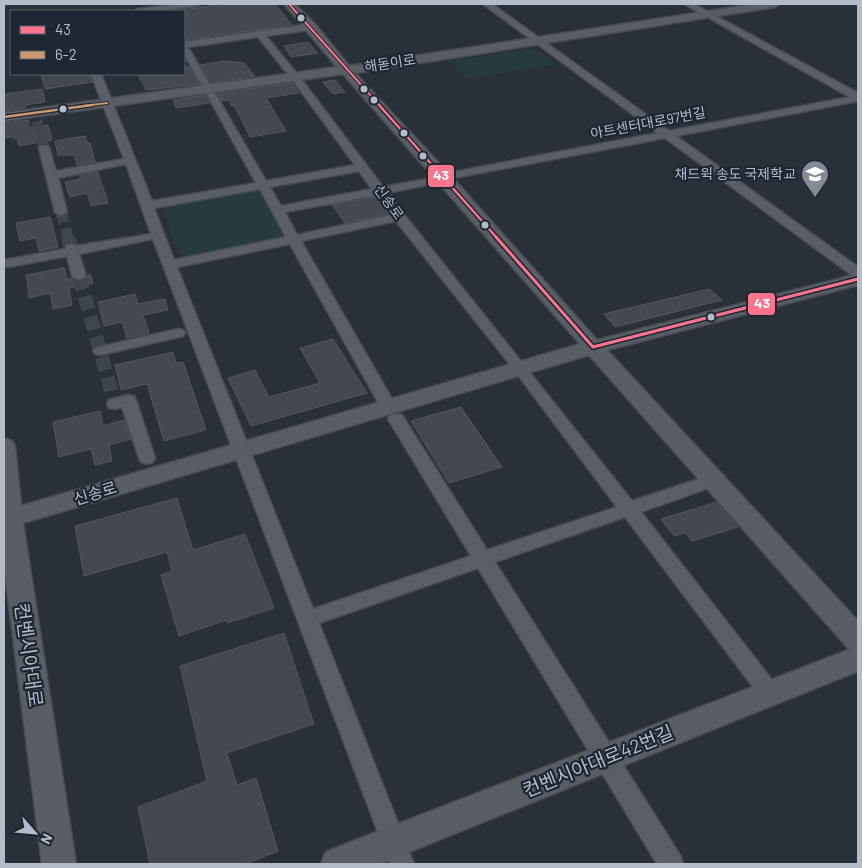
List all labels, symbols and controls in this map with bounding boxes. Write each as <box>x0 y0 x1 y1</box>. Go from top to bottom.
legend <box>10 10 185 75</box>
unlabelled marker <box>296 13 306 23</box>
text: 43 <box>55 20 71 38</box>
text: 6-2 <box>55 45 77 63</box>
street label: 해돋이로 <box>363 50 417 75</box>
unlabelled marker <box>359 84 369 94</box>
unlabelled marker <box>369 95 379 105</box>
street label: 아트센터대로97번길 <box>589 103 707 142</box>
unlabelled marker <box>58 104 68 114</box>
unlabelled marker <box>399 128 409 138</box>
unlabelled marker <box>418 151 428 161</box>
school or university icon: 채드윅 송도 국제학교 <box>800 159 830 198</box>
line badge: 43 <box>427 164 455 188</box>
place label: 채드윅 송도 국제학교 <box>674 165 796 182</box>
text: 43 <box>433 166 449 183</box>
street label: 신송로 <box>371 181 408 222</box>
unlabelled marker <box>480 220 490 230</box>
line badge: 43 <box>747 292 776 316</box>
text: 43 <box>754 294 770 311</box>
unlabelled marker <box>706 312 716 322</box>
street label: 신송로 <box>71 477 119 508</box>
street label: 컨벤시아대로 <box>11 601 48 708</box>
street label: 컨벤시아대로42번길 <box>519 720 677 801</box>
north arrow <box>10 808 60 858</box>
text: N <box>37 831 57 847</box>

